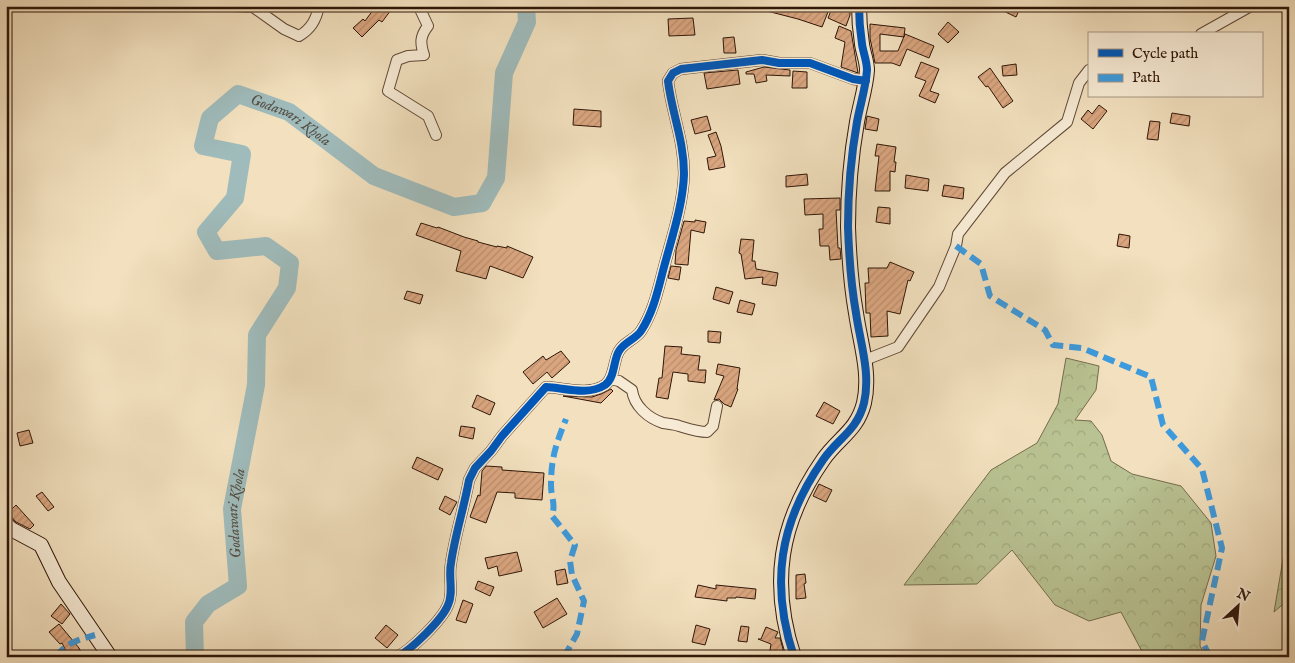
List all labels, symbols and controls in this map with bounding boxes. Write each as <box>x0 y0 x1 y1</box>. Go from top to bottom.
legend <box>1088 32 1262 98</box>
text: Cycle path <box>1132 44 1198 63</box>
text: Path <box>1132 68 1160 87</box>
water label: Godawari Khola <box>248 90 335 151</box>
water label: Godawari Khola <box>223 466 250 559</box>
north arrow <box>1212 580 1262 630</box>
text: N <box>1233 584 1253 606</box>

